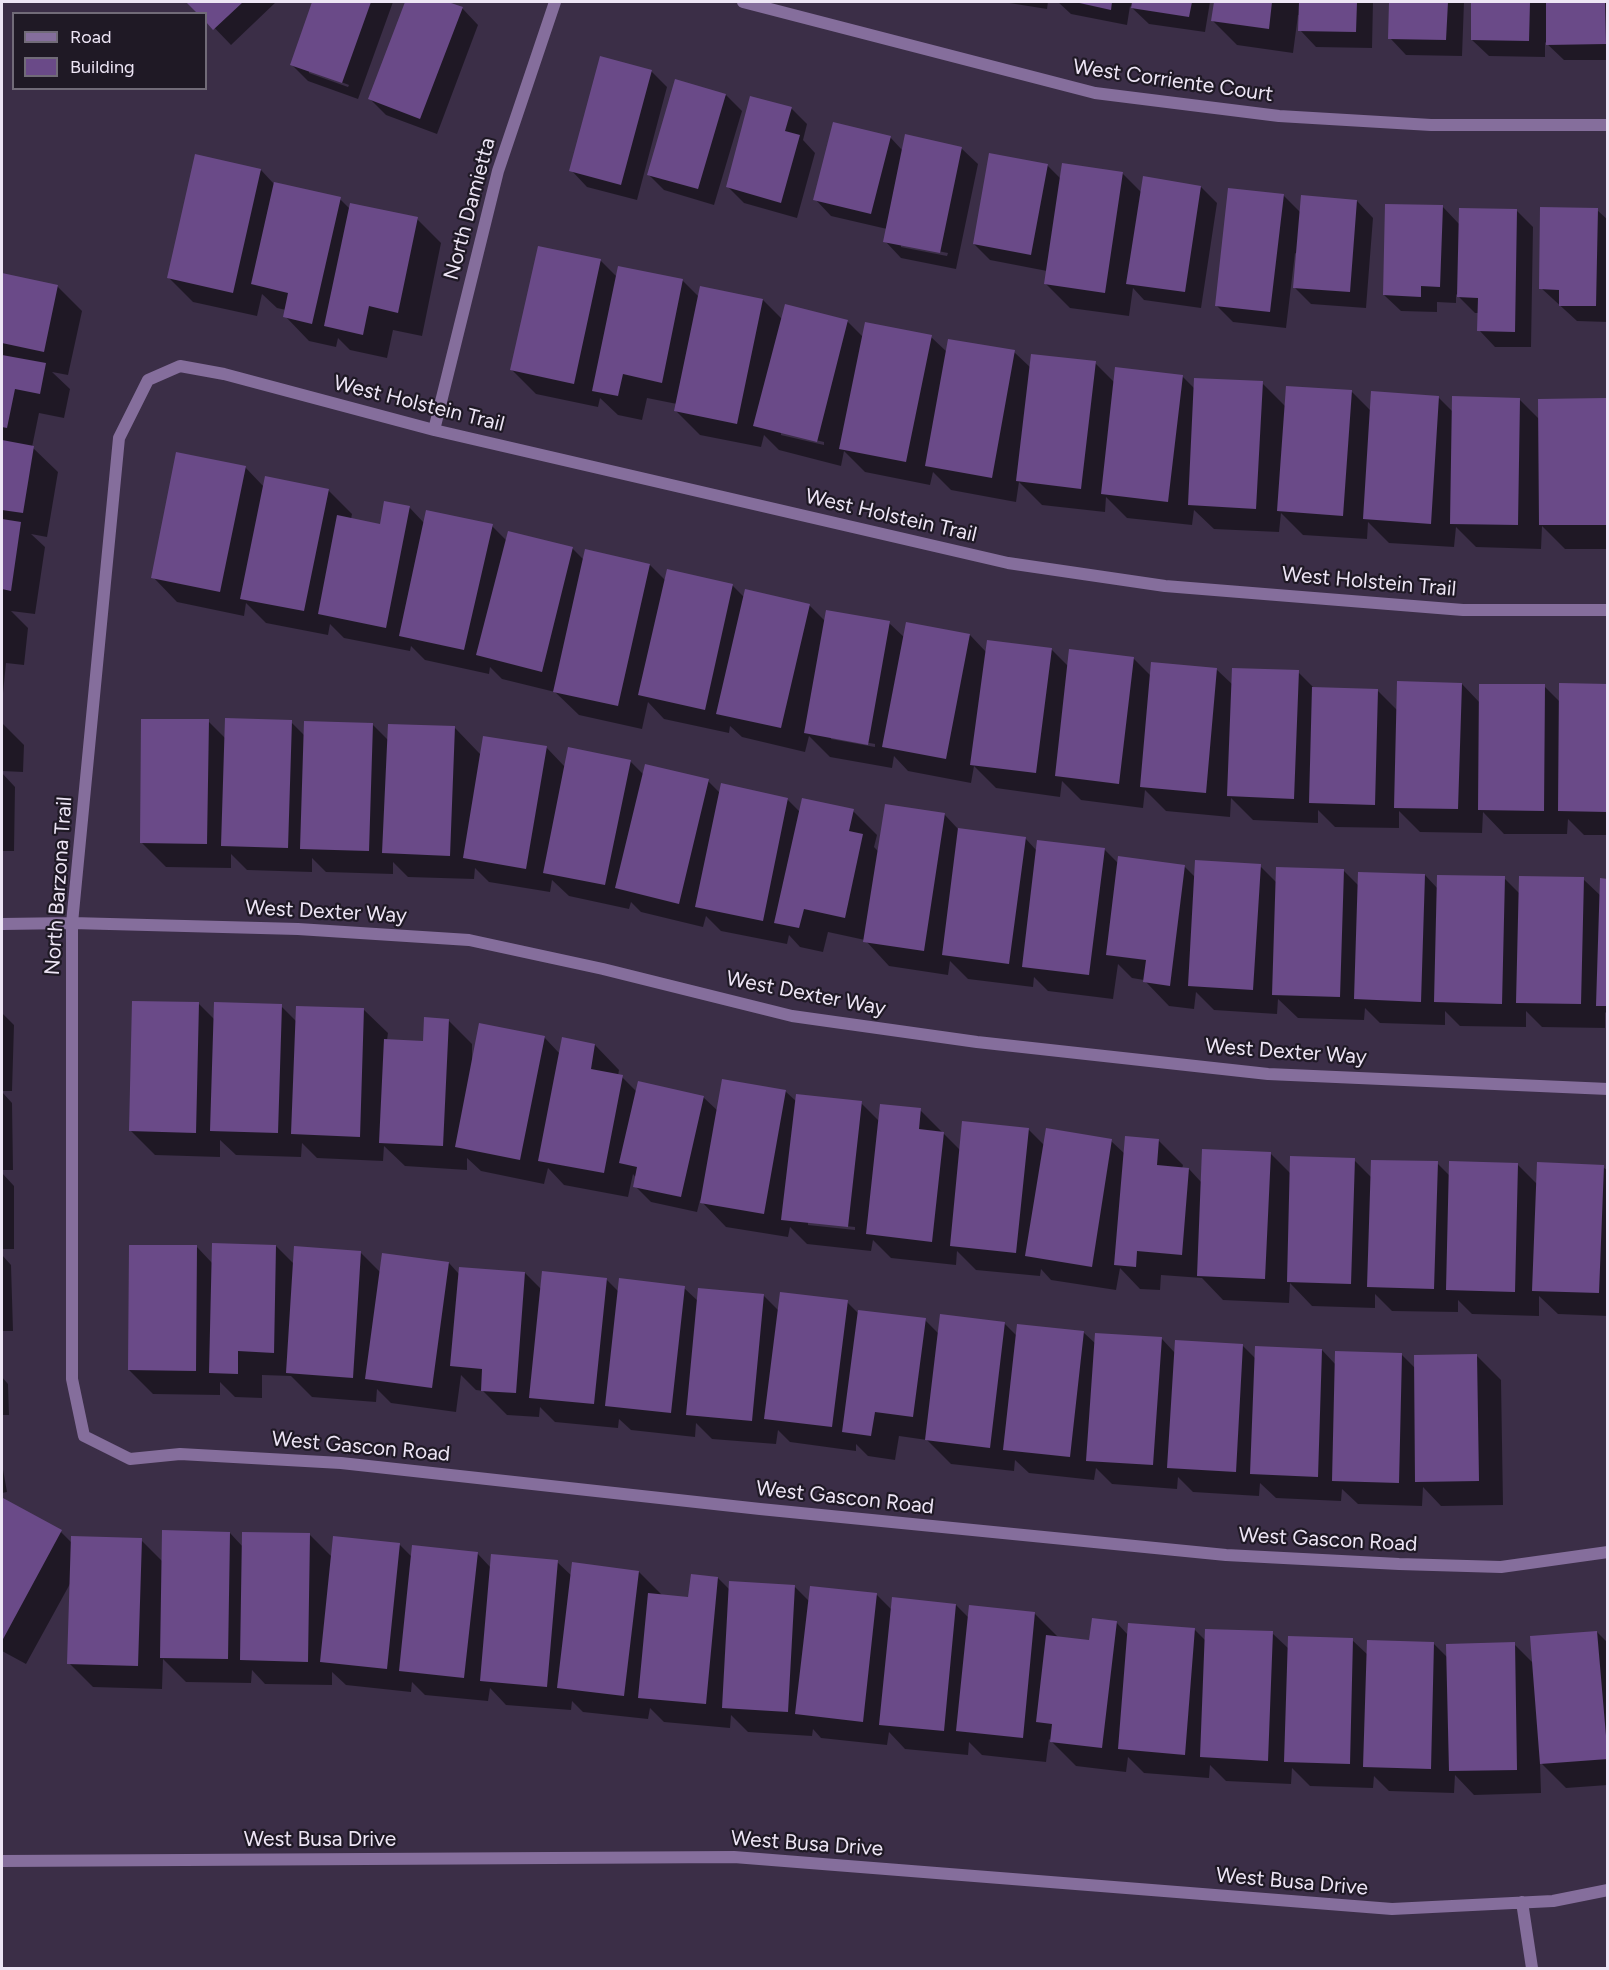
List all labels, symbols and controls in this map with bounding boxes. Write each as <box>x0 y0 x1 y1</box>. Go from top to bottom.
legend <box>12 12 207 90</box>
text: Road <box>70 26 111 48</box>
street label: West Corriente Court <box>1071 54 1275 108</box>
text: Building <box>70 56 135 78</box>
street label: North Damietta <box>439 135 501 283</box>
street label: West Holstein Trail <box>331 371 507 437</box>
street label: West Holstein Trail <box>803 484 979 548</box>
street label: West Holstein Trail <box>1281 562 1457 602</box>
street label: North Barzona Trail <box>40 796 78 976</box>
street label: West Dexter Way <box>244 895 408 929</box>
street label: West Dexter Way <box>724 966 888 1022</box>
street label: West Dexter Way <box>1204 1034 1368 1070</box>
street label: West Gascon Road <box>271 1427 451 1467</box>
street label: West Gascon Road <box>755 1476 935 1520</box>
street label: West Gascon Road <box>1238 1523 1418 1557</box>
street label: West Busa Drive <box>730 1826 884 1862</box>
street label: West Busa Drive <box>244 1827 396 1853</box>
street label: West Busa Drive <box>1215 1863 1369 1901</box>

